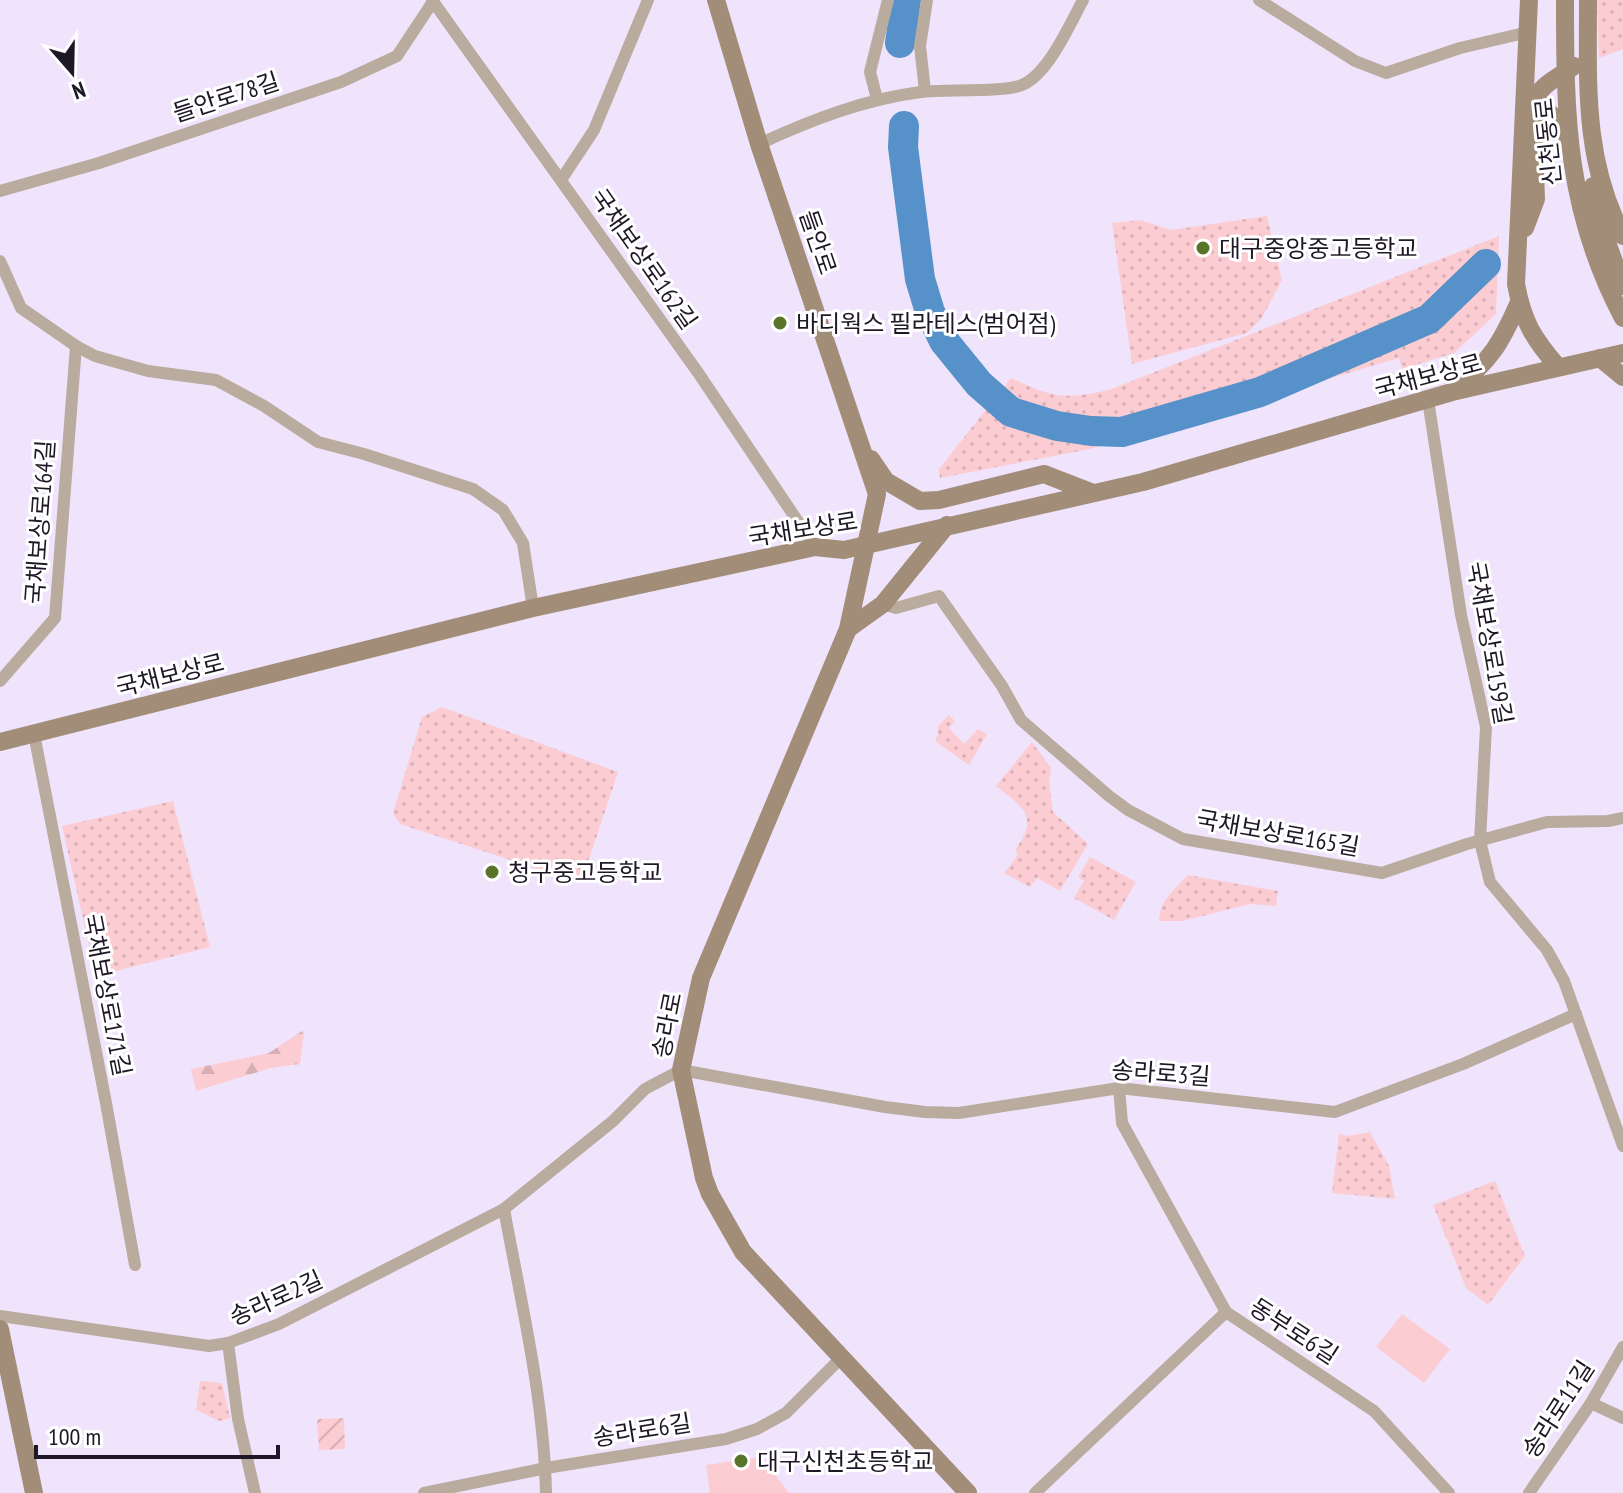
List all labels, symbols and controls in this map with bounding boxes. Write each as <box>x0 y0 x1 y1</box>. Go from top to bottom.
north arrow <box>32 32 112 112</box>
street label: 들안로78길 <box>169 65 283 129</box>
text: N <box>68 76 89 106</box>
street label: 신천동로 <box>1528 96 1568 188</box>
street label: 국채보상로162길 <box>584 183 704 335</box>
street label: 들안로 <box>793 206 843 278</box>
place label: 대구중앙중고등학교 <box>1219 233 1418 264</box>
marker: 대구중앙중고등학교 <box>1194 239 1212 257</box>
place label: 바디웍스 필라테스(범어점) <box>796 308 1056 339</box>
marker: 바디웍스 필라테스(범어점) <box>771 314 789 332</box>
street label: 국채보상로 <box>1371 347 1485 405</box>
street label: 국채보상로164길 <box>19 439 61 605</box>
street label: 국채보상로 <box>746 505 860 553</box>
street label: 국채보상로159길 <box>1460 559 1520 727</box>
street label: 국채보상로 <box>113 647 227 703</box>
street label: 국채보상로165길 <box>1194 803 1362 863</box>
place label: 청구중고등학교 <box>508 857 663 888</box>
marker: 청구중고등학교 <box>483 863 501 881</box>
street label: 국채보상로171길 <box>76 911 138 1079</box>
street label: 송라로 <box>645 990 689 1060</box>
street label: 송라로3길 <box>1110 1054 1212 1092</box>
street label: 송라로2길 <box>224 1264 328 1332</box>
street label: 동부로6길 <box>1244 1291 1344 1371</box>
street label: 송라로11길 <box>1515 1354 1601 1464</box>
street label: 송라로6길 <box>591 1407 693 1453</box>
scale bar <box>36 1409 278 1459</box>
text: 100 m <box>48 1421 101 1452</box>
place label: 대구신천초등학교 <box>757 1446 934 1477</box>
marker: 대구신천초등학교 <box>732 1452 750 1470</box>

